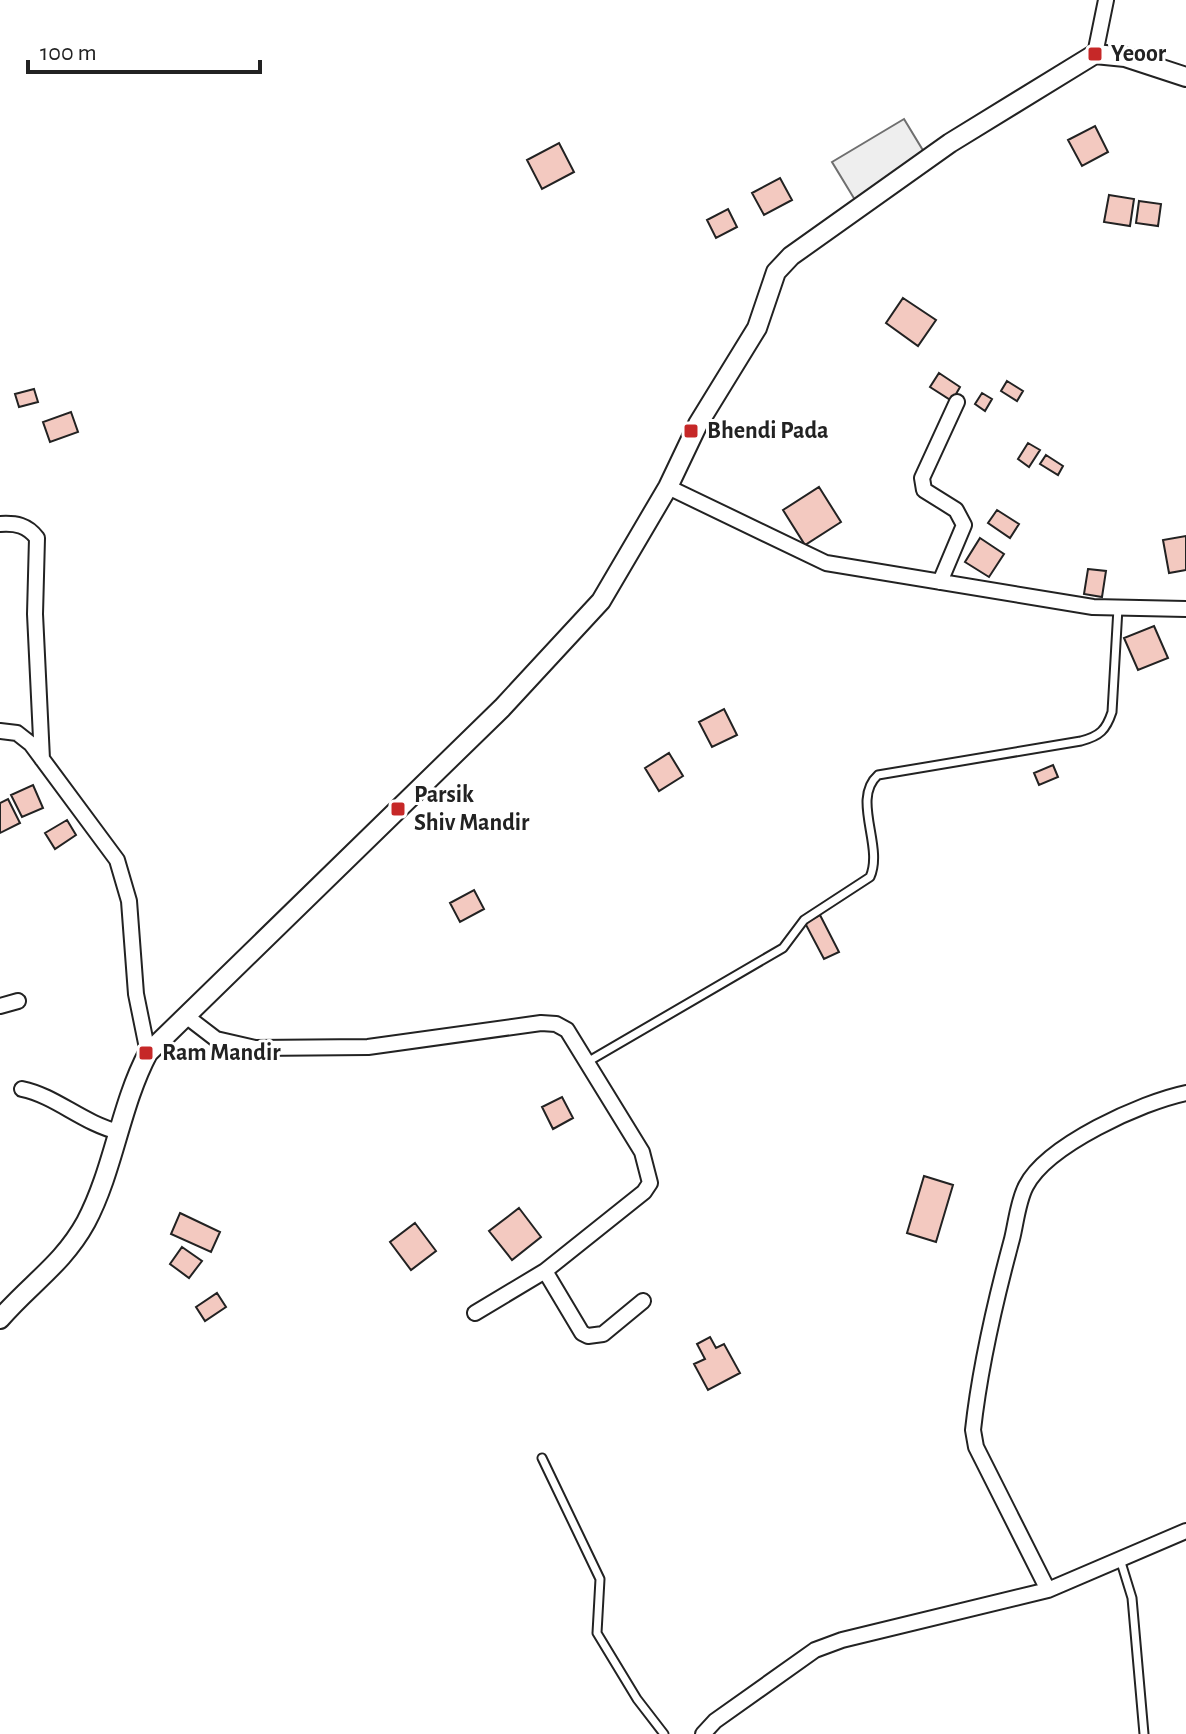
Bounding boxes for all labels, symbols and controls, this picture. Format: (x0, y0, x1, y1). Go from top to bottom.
scale bar (28, 24, 260, 74)
text: 100 m (40, 41, 97, 65)
place label: Yeoor (1111, 42, 1167, 66)
marker: Yeoor (1086, 45, 1104, 63)
place label: Bhendi Pada (707, 419, 829, 443)
marker: Bhendi Pada (682, 422, 700, 440)
place label: Parsik Shiv Mandir (414, 783, 530, 835)
marker: Parsik Shiv Mandir (389, 800, 407, 818)
place label: Ram Mandir (162, 1041, 281, 1065)
marker: Ram Mandir (137, 1044, 155, 1062)

